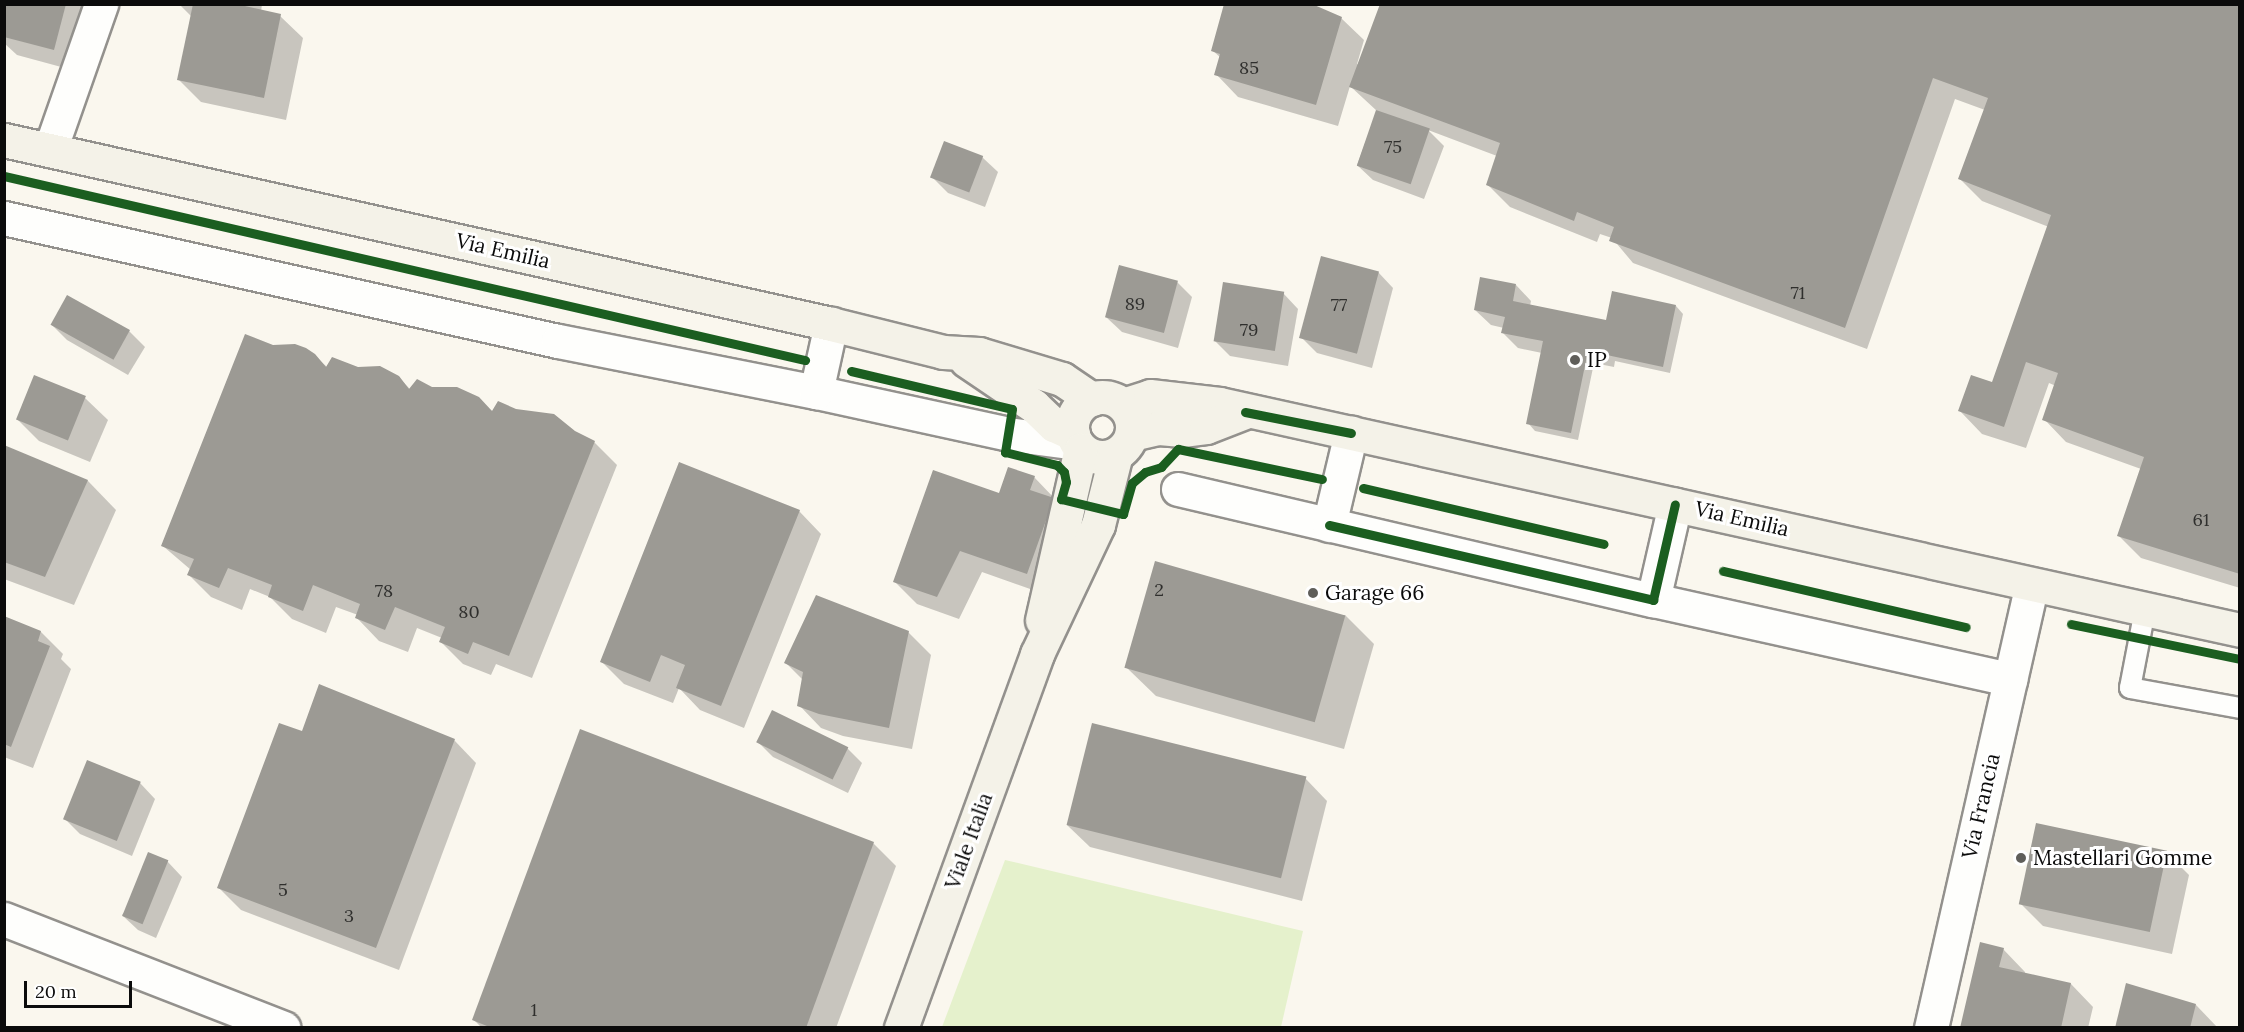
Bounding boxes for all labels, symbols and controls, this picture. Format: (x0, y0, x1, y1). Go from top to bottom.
house number: 85 (1239, 57, 1259, 79)
house number: 75 (1384, 136, 1402, 158)
street label: Via Emilia (453, 228, 553, 274)
house number: 71 (1791, 282, 1805, 304)
house number: 89 (1125, 293, 1145, 315)
house number: 77 (1331, 294, 1347, 316)
house number: 79 (1240, 319, 1258, 341)
place label: IP (1587, 347, 1607, 373)
marker: IP (1568, 353, 1582, 367)
street label: Via Emilia (1692, 496, 1792, 542)
house number: 61 (2193, 509, 2209, 531)
house number: 2 (1154, 579, 1164, 601)
house number: 78 (375, 580, 393, 602)
place label: Garage 66 (1325, 580, 1424, 606)
marker: Garage 66 (1306, 586, 1320, 600)
house number: 80 (458, 601, 480, 623)
street label: Via Francia (1957, 751, 2005, 861)
street label: Viale Italia (940, 789, 998, 893)
place label: Mastellari Gomme (2033, 845, 2212, 871)
marker: Mastellari Gomme (2014, 851, 2028, 865)
house number: 5 (278, 879, 288, 901)
house number: 3 (344, 905, 354, 927)
scale bar (27, 969, 135, 1007)
text: 20 m (35, 980, 77, 1003)
house number: 1 (531, 999, 537, 1021)

